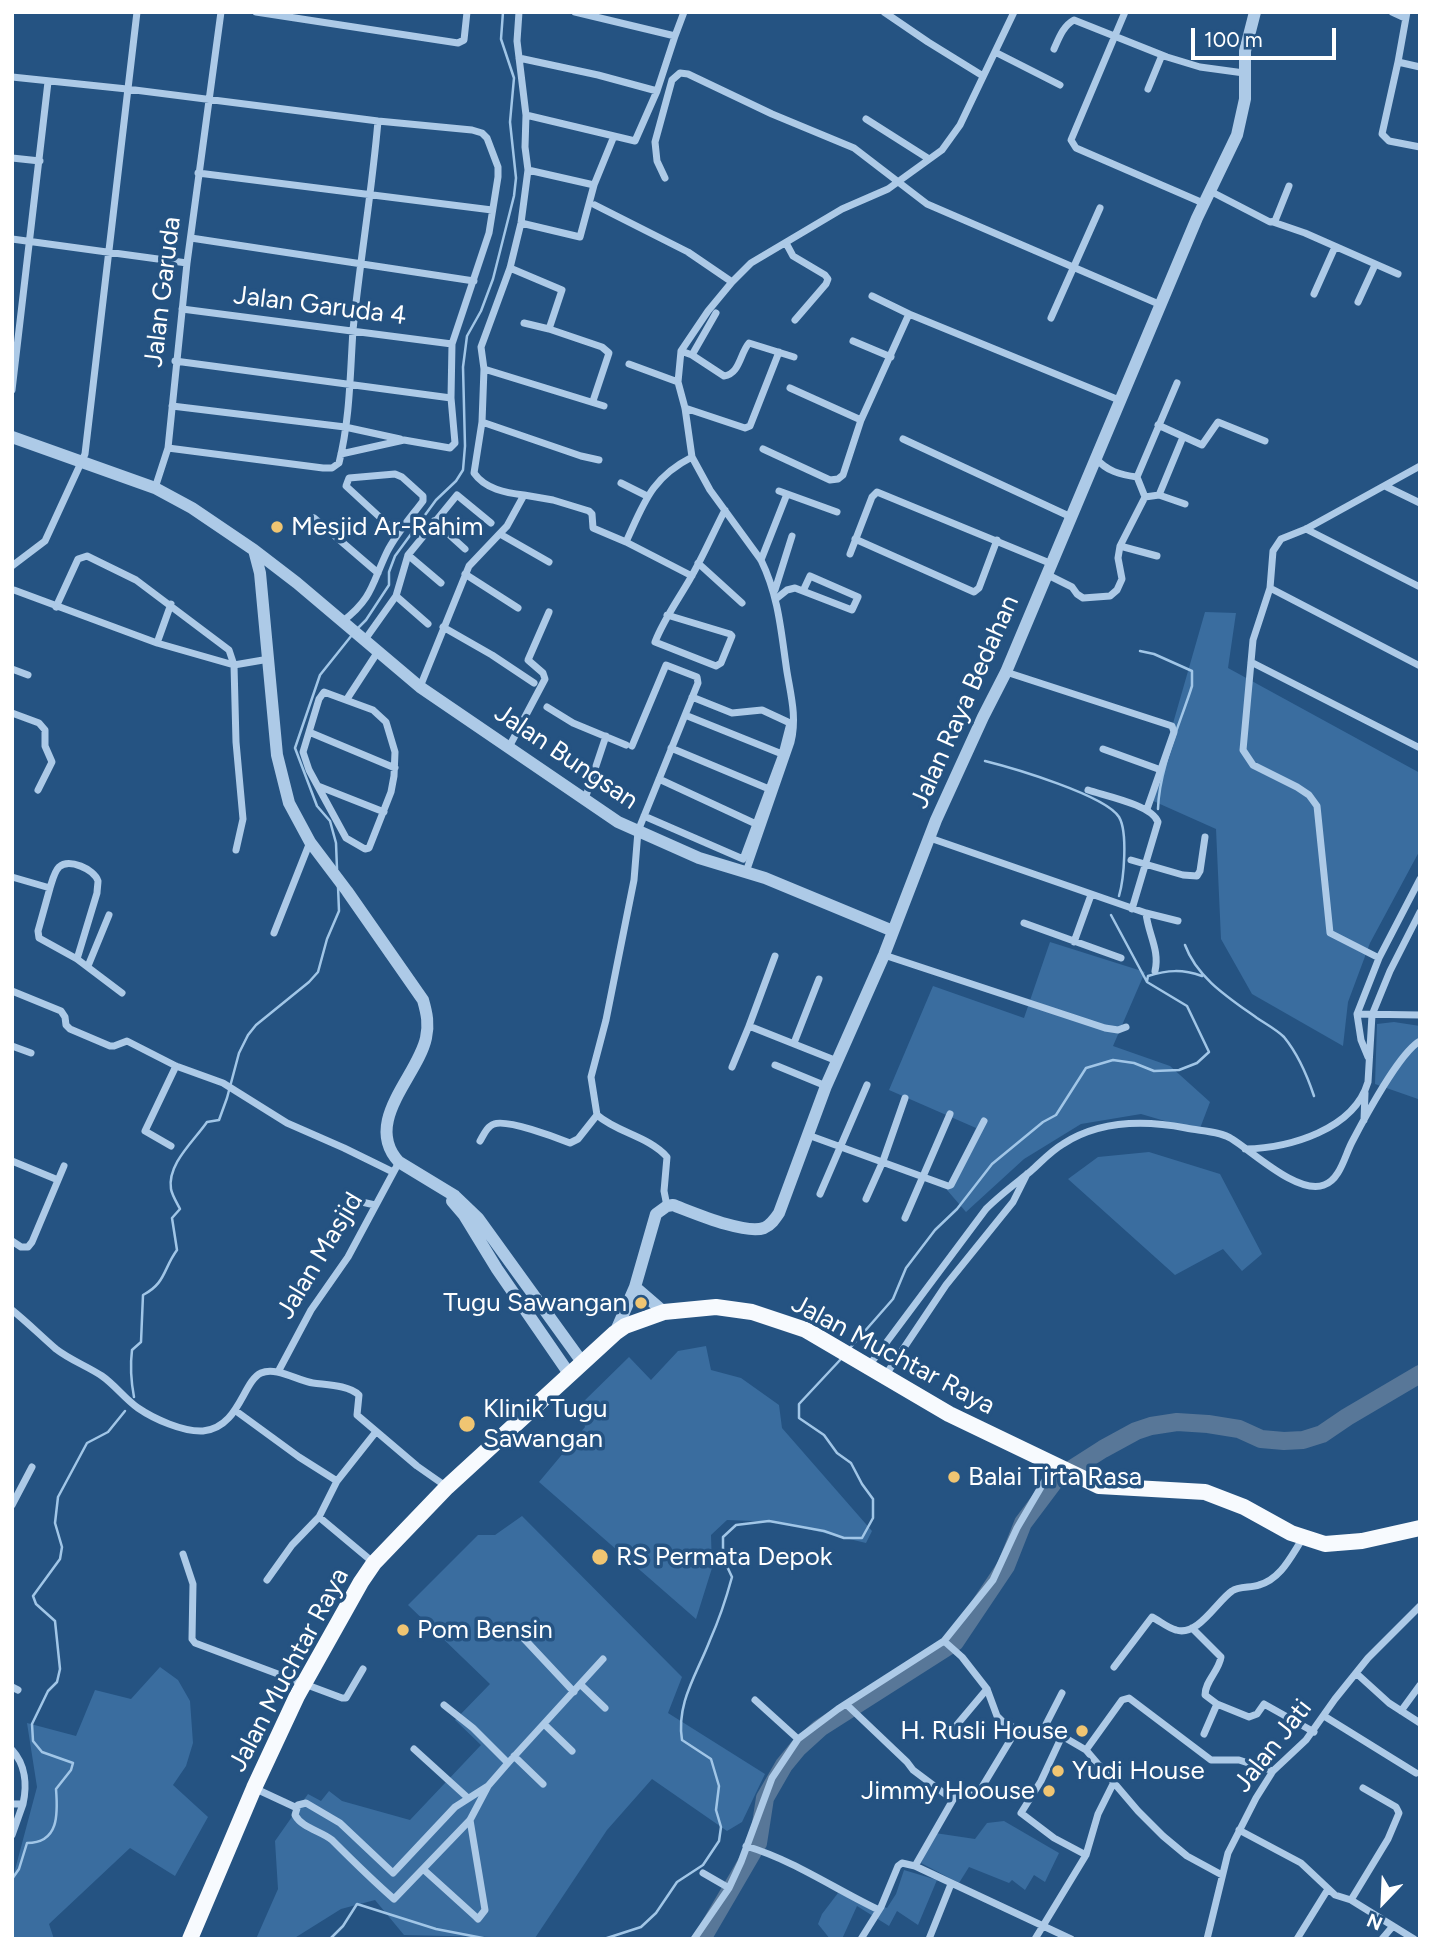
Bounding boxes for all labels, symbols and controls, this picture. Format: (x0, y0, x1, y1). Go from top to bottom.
scale bar (1194, 14, 1339, 58)
text: 100 m (1204, 27, 1263, 52)
street label: Jalan Garuda (138, 215, 188, 369)
street label: Jalan Garuda 4 (232, 280, 408, 332)
place label: Mesjid Ar-Rahim (291, 511, 483, 543)
marker: Mesjid Ar-Rahim (269, 519, 285, 535)
street label: Jalan Raya Bedahan (904, 591, 1026, 813)
street label: Jalan Bungsan (488, 697, 644, 817)
street label: Jalan Masjid (270, 1187, 370, 1325)
place label: Tugu Sawangan (443, 1287, 627, 1319)
street label: Jalan Muchtar Raya (786, 1288, 1000, 1422)
marker: Tugu Sawangan (633, 1295, 649, 1311)
place label: Klinik Tugu Sawangan (483, 1393, 608, 1454)
marker: Klinik Tugu Sawangan (457, 1414, 477, 1434)
place label: Balai Tirta Rasa (968, 1461, 1142, 1493)
marker: Balai Tirta Rasa (946, 1469, 962, 1485)
place label: RS Permata Depok (616, 1541, 832, 1573)
marker: RS Permata Depok (590, 1547, 610, 1567)
street label: Jalan Muchtar Raya (222, 1563, 356, 1777)
place label: Pom Bensin (417, 1614, 553, 1646)
marker: Pom Bensin (395, 1622, 411, 1638)
street label: Jalan Jati (1227, 1693, 1319, 1799)
place label: H. Rusli House (900, 1715, 1068, 1747)
marker: H. Rusli House (1074, 1723, 1090, 1739)
place label: Yudi House (1072, 1755, 1205, 1787)
marker: Yudi House (1050, 1763, 1066, 1779)
place label: Jimmy Hoouse (861, 1775, 1035, 1807)
marker: Jimmy Hoouse (1041, 1783, 1057, 1799)
north arrow (1348, 1867, 1418, 1937)
text: N (1363, 1908, 1386, 1935)

